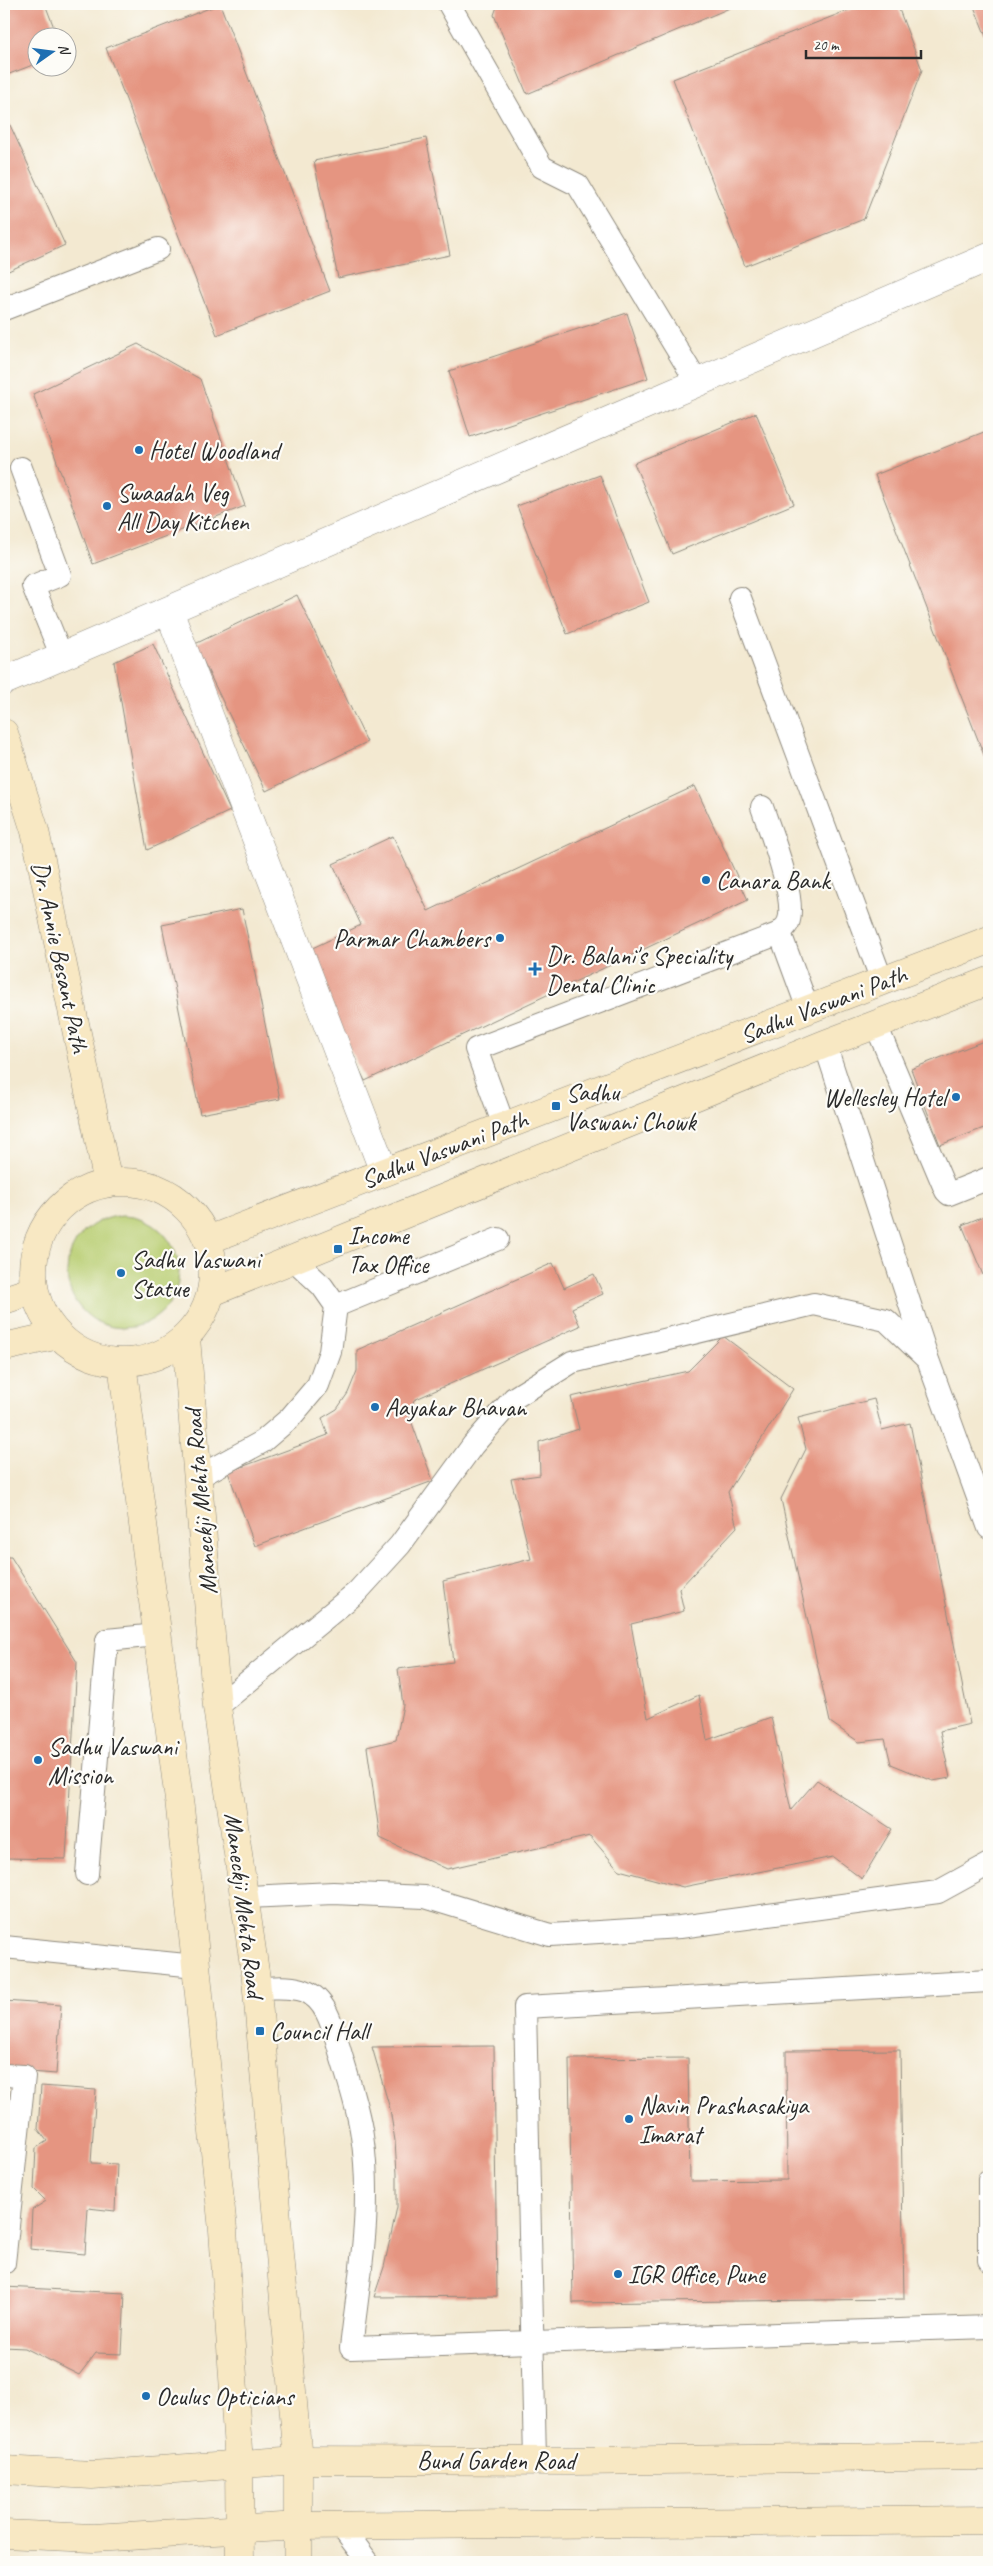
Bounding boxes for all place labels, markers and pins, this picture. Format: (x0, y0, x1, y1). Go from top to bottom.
place label: Hotel Woodland (149, 435, 283, 467)
marker: Hotel Woodland (133, 444, 145, 456)
place label: Swaadah Veg All Day Kitchen (117, 477, 250, 538)
marker: Swaadah Veg All Day Kitchen (101, 500, 113, 512)
place label: Canara Bank (716, 865, 831, 897)
marker: Canara Bank (700, 874, 712, 886)
place label: Parmar Chambers (334, 923, 492, 955)
marker: Parmar Chambers (494, 932, 506, 944)
place label: Dr. Balani's Speciality Dental Clinic (546, 940, 734, 1001)
marker: Dr. Balani's Speciality Dental Clinic (528, 962, 542, 976)
place label: Sadhu Vaswani Chowk (566, 1077, 698, 1138)
place label: Wellesley Hotel (824, 1082, 951, 1114)
marker: Wellesley Hotel (950, 1091, 962, 1103)
marker: Sadhu Vaswani Chowk (550, 1100, 562, 1112)
place label: Income Tax Office (348, 1220, 430, 1281)
marker: Income Tax Office (332, 1243, 344, 1255)
place label: Sadhu Vaswani Statue (131, 1244, 263, 1305)
marker: Sadhu Vaswani Statue (115, 1267, 127, 1279)
place label: Aayakar Bhavan (385, 1392, 528, 1424)
marker: Aayakar Bhavan (369, 1401, 381, 1413)
place label: Sadhu Vaswani Mission (48, 1731, 180, 1792)
marker: Sadhu Vaswani Mission (32, 1754, 44, 1766)
place label: Council Hall (270, 2016, 373, 2048)
marker: Council Hall (254, 2025, 266, 2037)
place label: Navin Prashasakiya Imarat (639, 2090, 810, 2151)
marker: Navin Prashasakiya Imarat (623, 2113, 635, 2125)
place label: IGR Office, Pune (628, 2259, 767, 2291)
marker: IGR Office, Pune (612, 2268, 624, 2280)
place label: Oculus Opticians (156, 2381, 296, 2413)
marker: Oculus Opticians (140, 2390, 152, 2402)

